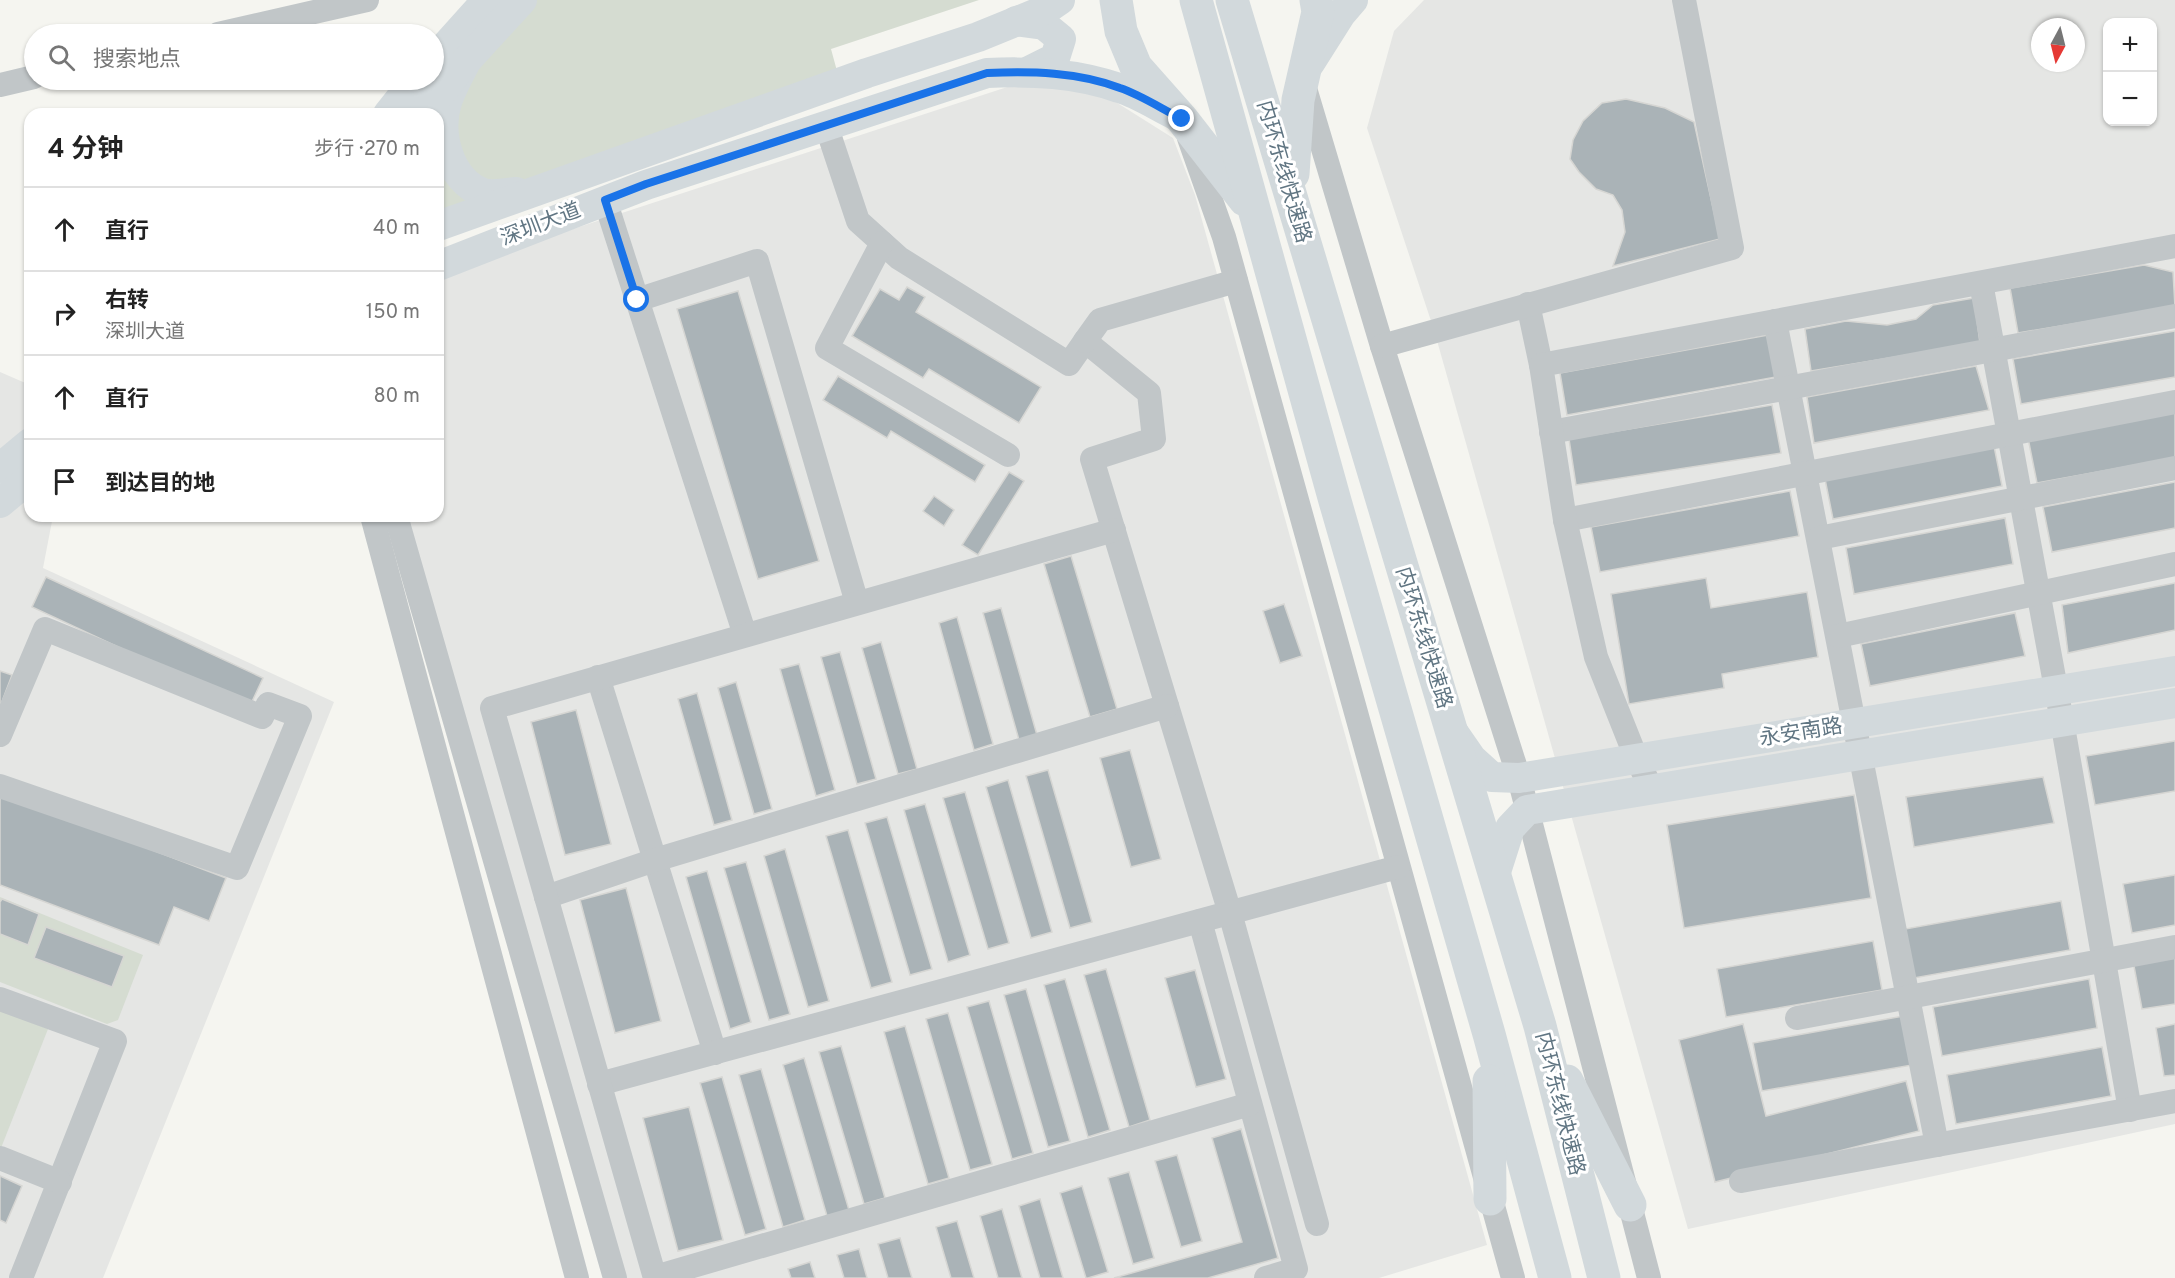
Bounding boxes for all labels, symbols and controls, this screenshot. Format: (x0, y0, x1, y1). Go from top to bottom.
north arrow (2031, 18, 2085, 72)
map controls (2103, 18, 2157, 126)
button: + (2103, 18, 2157, 72)
search box (24, 24, 444, 90)
icon: search (45, 41, 78, 74)
text: 搜索地点 (93, 47, 181, 74)
button: − (2103, 72, 2157, 126)
street label: 内环东线快速路 (1250, 98, 1316, 246)
route end (1168, 105, 1194, 131)
text: 4 分钟 (48, 134, 123, 167)
text: 步行 · 270 m (314, 137, 420, 163)
street label: 深圳大道 (497, 197, 585, 253)
icon: ahead (48, 213, 81, 246)
text: 40 m (373, 216, 420, 242)
text: 直行 (105, 219, 149, 246)
route start (623, 286, 649, 312)
text: 右转 (105, 288, 149, 315)
icon: right (48, 297, 81, 330)
text: 150 m (366, 300, 420, 326)
text: 深圳大道 (105, 320, 185, 346)
icon: ahead (48, 381, 81, 414)
text: 80 m (374, 384, 420, 410)
text: 直行 (105, 387, 149, 414)
icon: arrive (48, 465, 81, 498)
text: 到达目的地 (105, 471, 215, 498)
street label: 内环东线快速路 (1389, 564, 1457, 712)
street label: 永安南路 (1757, 713, 1845, 753)
street label: 内环东线快速路 (1528, 1029, 1590, 1179)

